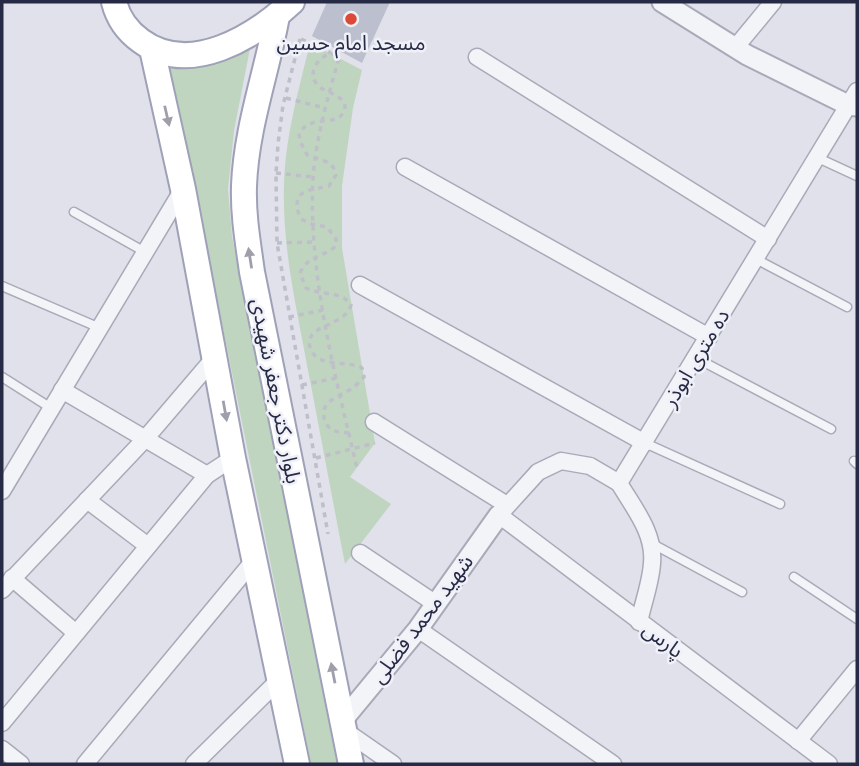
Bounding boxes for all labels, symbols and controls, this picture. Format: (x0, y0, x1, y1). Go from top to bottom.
marker: مسجد امام حسین (343, 11, 359, 27)
place label: مسجد امام حسین (277, 30, 425, 59)
one-way arrow (161, 105, 172, 127)
one-way arrow (244, 247, 255, 269)
street label: بلوار دکتر جعفر شهیدی (245, 296, 307, 486)
street label: ده متری ابوذر (656, 304, 735, 413)
one-way arrow (220, 400, 231, 422)
street label: شهید محمد فضلی (365, 549, 479, 689)
street label: پارس (637, 616, 689, 664)
one-way arrow (327, 662, 338, 684)

